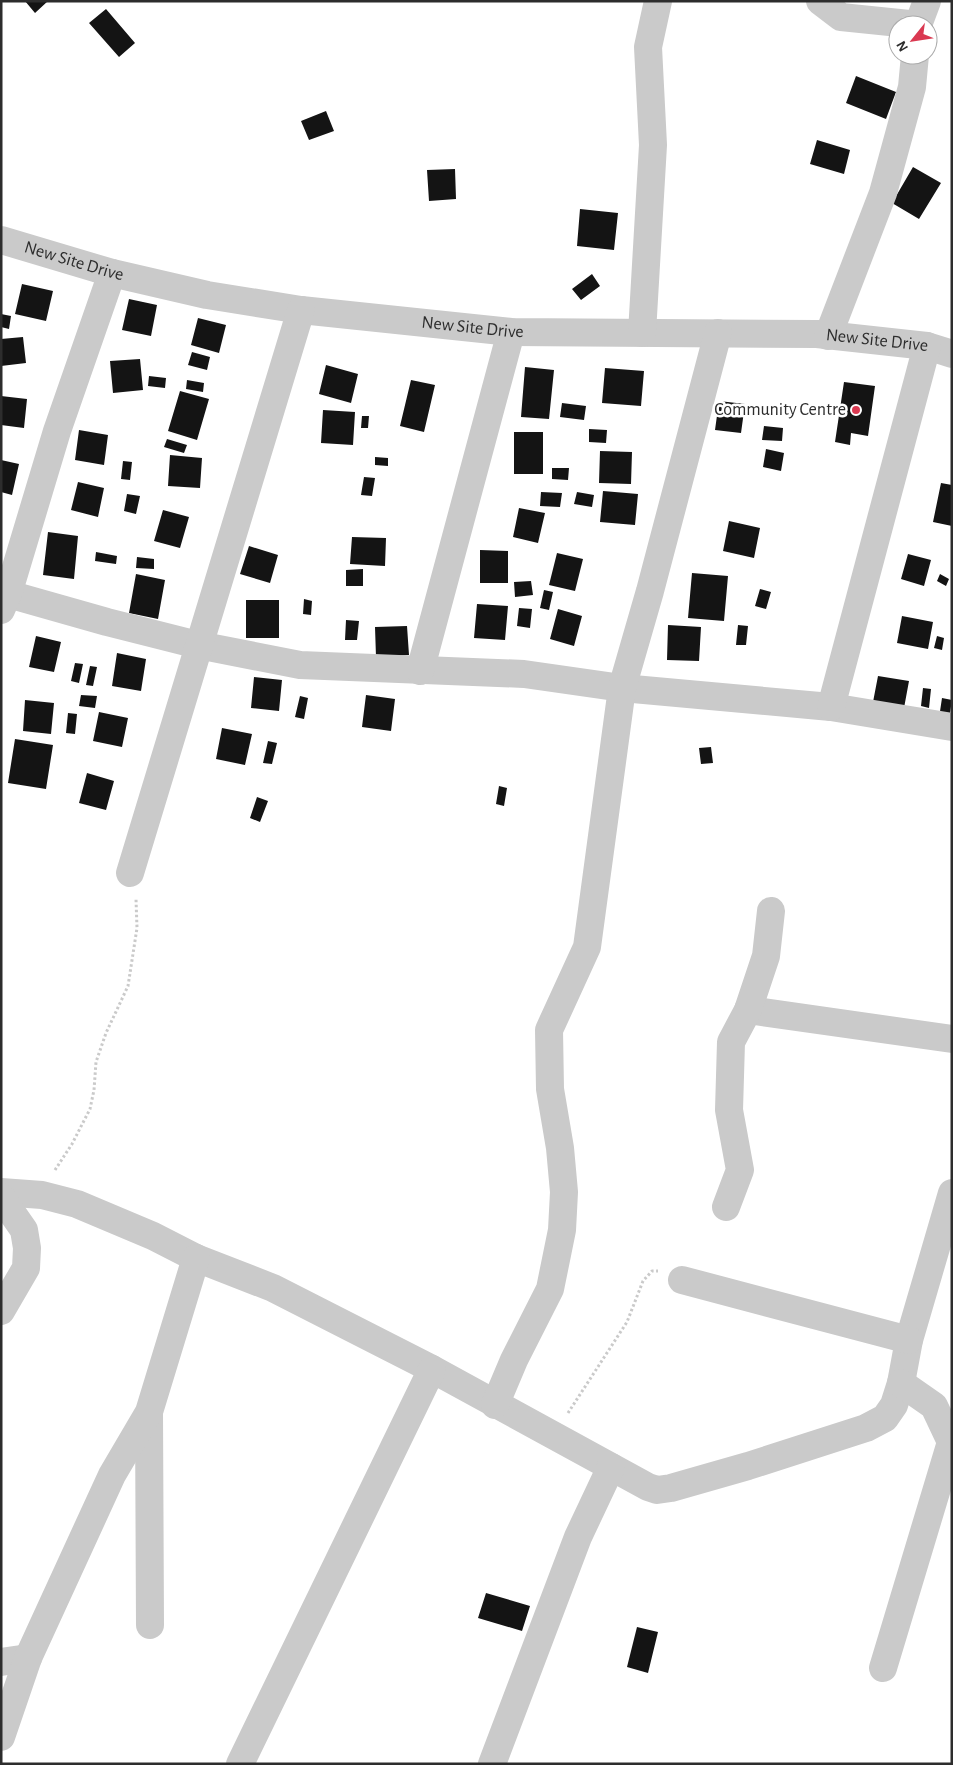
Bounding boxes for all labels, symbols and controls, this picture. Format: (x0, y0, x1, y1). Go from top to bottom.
north arrow (888, 15, 938, 65)
text: N (894, 38, 911, 54)
street label: New Site Drive (22, 238, 125, 284)
street label: New Site Drive (421, 314, 524, 341)
street label: New Site Drive (825, 326, 929, 355)
place label: Community Centre (714, 401, 846, 419)
marker: Community Centre (850, 404, 862, 416)

